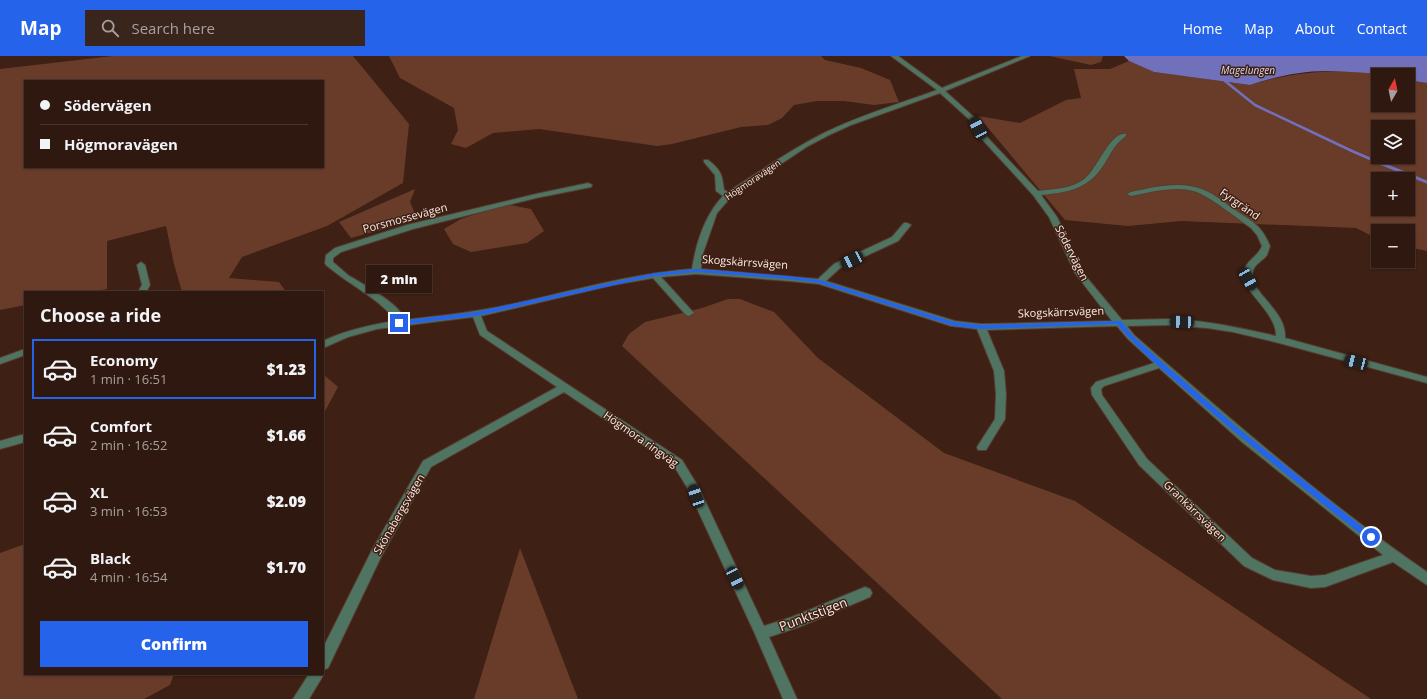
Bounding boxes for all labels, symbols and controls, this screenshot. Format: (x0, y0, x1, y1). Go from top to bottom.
search box (85, 10, 365, 46)
text: Map (20, 15, 61, 41)
icon: search (99, 17, 121, 39)
text: Search here (131, 18, 215, 38)
text: Home (1183, 19, 1222, 38)
text: Map (1244, 19, 1273, 38)
text: About (1295, 19, 1335, 38)
text: Contact (1357, 19, 1407, 38)
water label: Magelungen (1221, 63, 1275, 77)
north arrow (1371, 68, 1415, 112)
map controls (1371, 68, 1415, 268)
text: Södervägen (64, 95, 152, 115)
car (967, 115, 989, 141)
button: layers (1371, 120, 1415, 164)
text: Högmoravägen (64, 134, 178, 154)
street label: Högmoravägen (722, 156, 783, 203)
button: + (1371, 172, 1415, 216)
street label: Fyrgränd (1217, 184, 1263, 223)
street label: Porsmossevägen (361, 199, 449, 236)
street label: Södervägen (1052, 222, 1093, 283)
button: − (1371, 224, 1415, 268)
car (839, 249, 865, 271)
street label: Skogskärrsvägen (701, 251, 789, 272)
callout: 2 min (366, 265, 432, 293)
car (1237, 266, 1259, 292)
text: 2 min (381, 270, 417, 288)
street label: Skogskärrsvägen (1018, 302, 1104, 321)
text: Choose a ride (40, 303, 161, 327)
route end (390, 314, 408, 332)
car (1170, 316, 1194, 328)
text: Economy (90, 350, 158, 370)
icon: car (42, 351, 78, 387)
car (1343, 353, 1369, 371)
text: $1.23 (267, 359, 306, 379)
text: 1 min · 16:51 (90, 370, 167, 388)
street label: Högmora ringväg (601, 407, 682, 470)
text: Comfort (90, 416, 152, 436)
icon: car (42, 417, 78, 453)
text: $1.66 (267, 425, 306, 445)
text: 2 min · 16:52 (90, 436, 167, 454)
street label: Skönabergsvägen (369, 471, 428, 557)
street label: Grankärrsvägen (1161, 477, 1230, 545)
text: XL (90, 482, 108, 502)
icon: car (42, 483, 78, 519)
car (686, 483, 706, 509)
text: $2.09 (267, 491, 306, 511)
text: 3 min · 16:53 (90, 502, 167, 520)
route start (1362, 528, 1380, 546)
text: Black (90, 548, 131, 568)
icon: car (42, 549, 78, 585)
text: $1.70 (267, 557, 306, 577)
car (724, 565, 746, 591)
text: 4 min · 16:54 (90, 568, 167, 586)
street label: Punktstigen (776, 593, 850, 635)
button: Confirm (40, 621, 308, 667)

